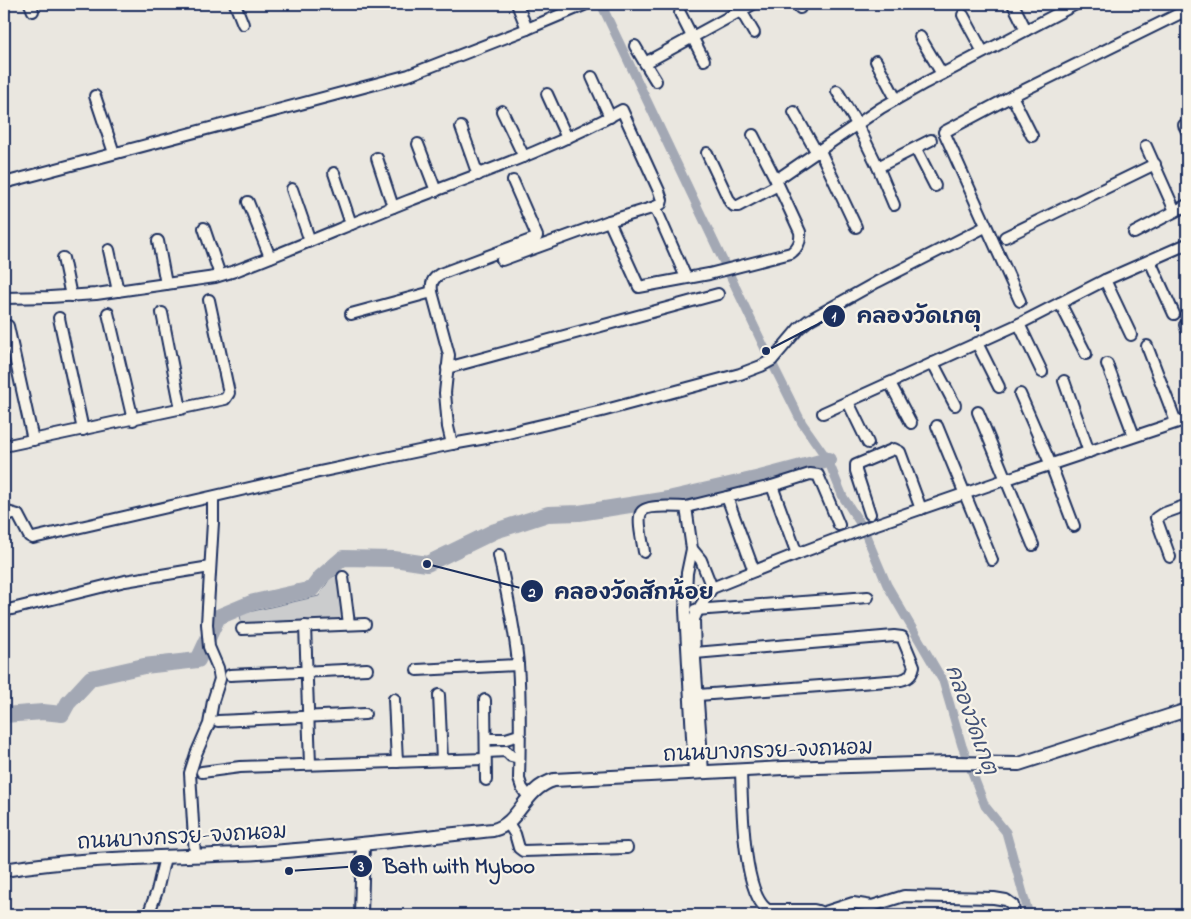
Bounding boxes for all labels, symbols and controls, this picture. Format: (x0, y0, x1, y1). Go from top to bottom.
callout: คลองวัดเกตุ (822, 297, 991, 334)
text: คลองวัดเกตุ (857, 302, 981, 334)
text: 1 (832, 306, 837, 328)
callout: คลองวัดสักน้อย (520, 573, 724, 610)
text: คลองวัดสักน้อย (554, 578, 714, 610)
text: 2 (527, 582, 536, 604)
water label: คลองวัดเกตุ (936, 661, 1005, 781)
street label: ถนนบางกรวย-จงถนอม (663, 733, 874, 771)
street label: ถนนบางกรวย-จงถนอม (76, 818, 288, 858)
callout: Bath with Myboo (348, 847, 545, 884)
text: Bath with Myboo (382, 852, 535, 885)
text: 3 (357, 856, 364, 878)

